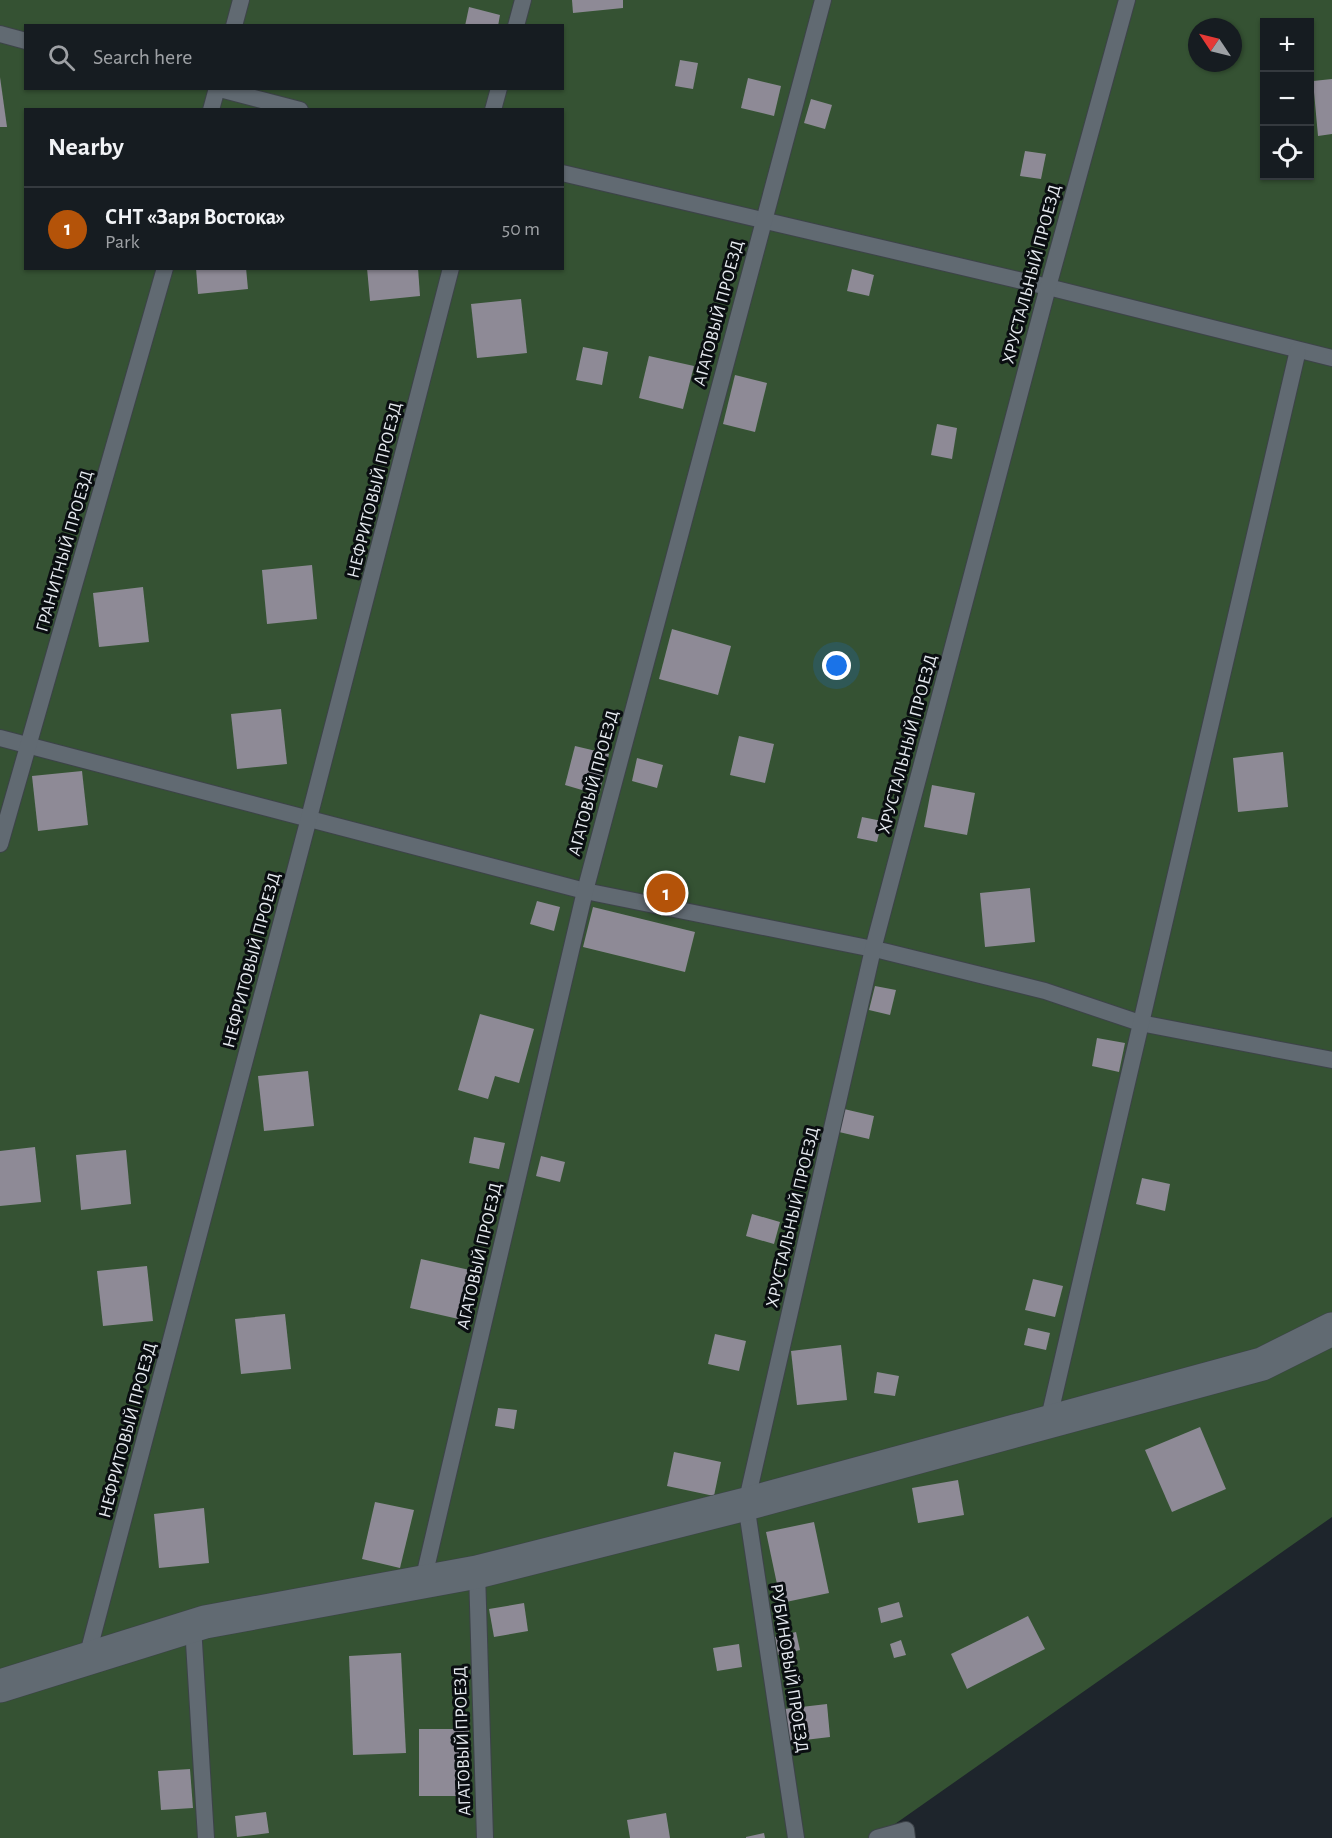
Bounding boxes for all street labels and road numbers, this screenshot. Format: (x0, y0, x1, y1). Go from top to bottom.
street label: ХРУСТАЛЬНЫЙ ПРОЕЗД (997, 182, 1065, 366)
street label: АГАТОВЫЙ ПРОЕЗД (689, 238, 747, 388)
street label: НЕФРИТОВЫЙ ПРОЕЗД (342, 400, 406, 580)
street label: ГРАНИТНЫЙ ПРОЕЗД (31, 468, 97, 634)
street label: ХРУСТАЛЬНЫЙ ПРОЕЗД (873, 652, 941, 836)
street label: АГАТОВЫЙ ПРОЕЗД (564, 708, 622, 858)
street label: НЕФРИТОВЫЙ ПРОЕЗД (218, 870, 284, 1050)
street label: ХРУСТАЛЬНЫЙ ПРОЕЗД (761, 1125, 823, 1309)
street label: АГАТОВЫЙ ПРОЕЗД (452, 1181, 506, 1331)
street label: НЕФРИТОВЫЙ ПРОЕЗД (94, 1340, 160, 1520)
street label: РУБИНОВЫЙ ПРОЕЗД (767, 1582, 813, 1754)
street label: АГАТОВЫЙ ПРОЕЗД (449, 1666, 475, 1816)

